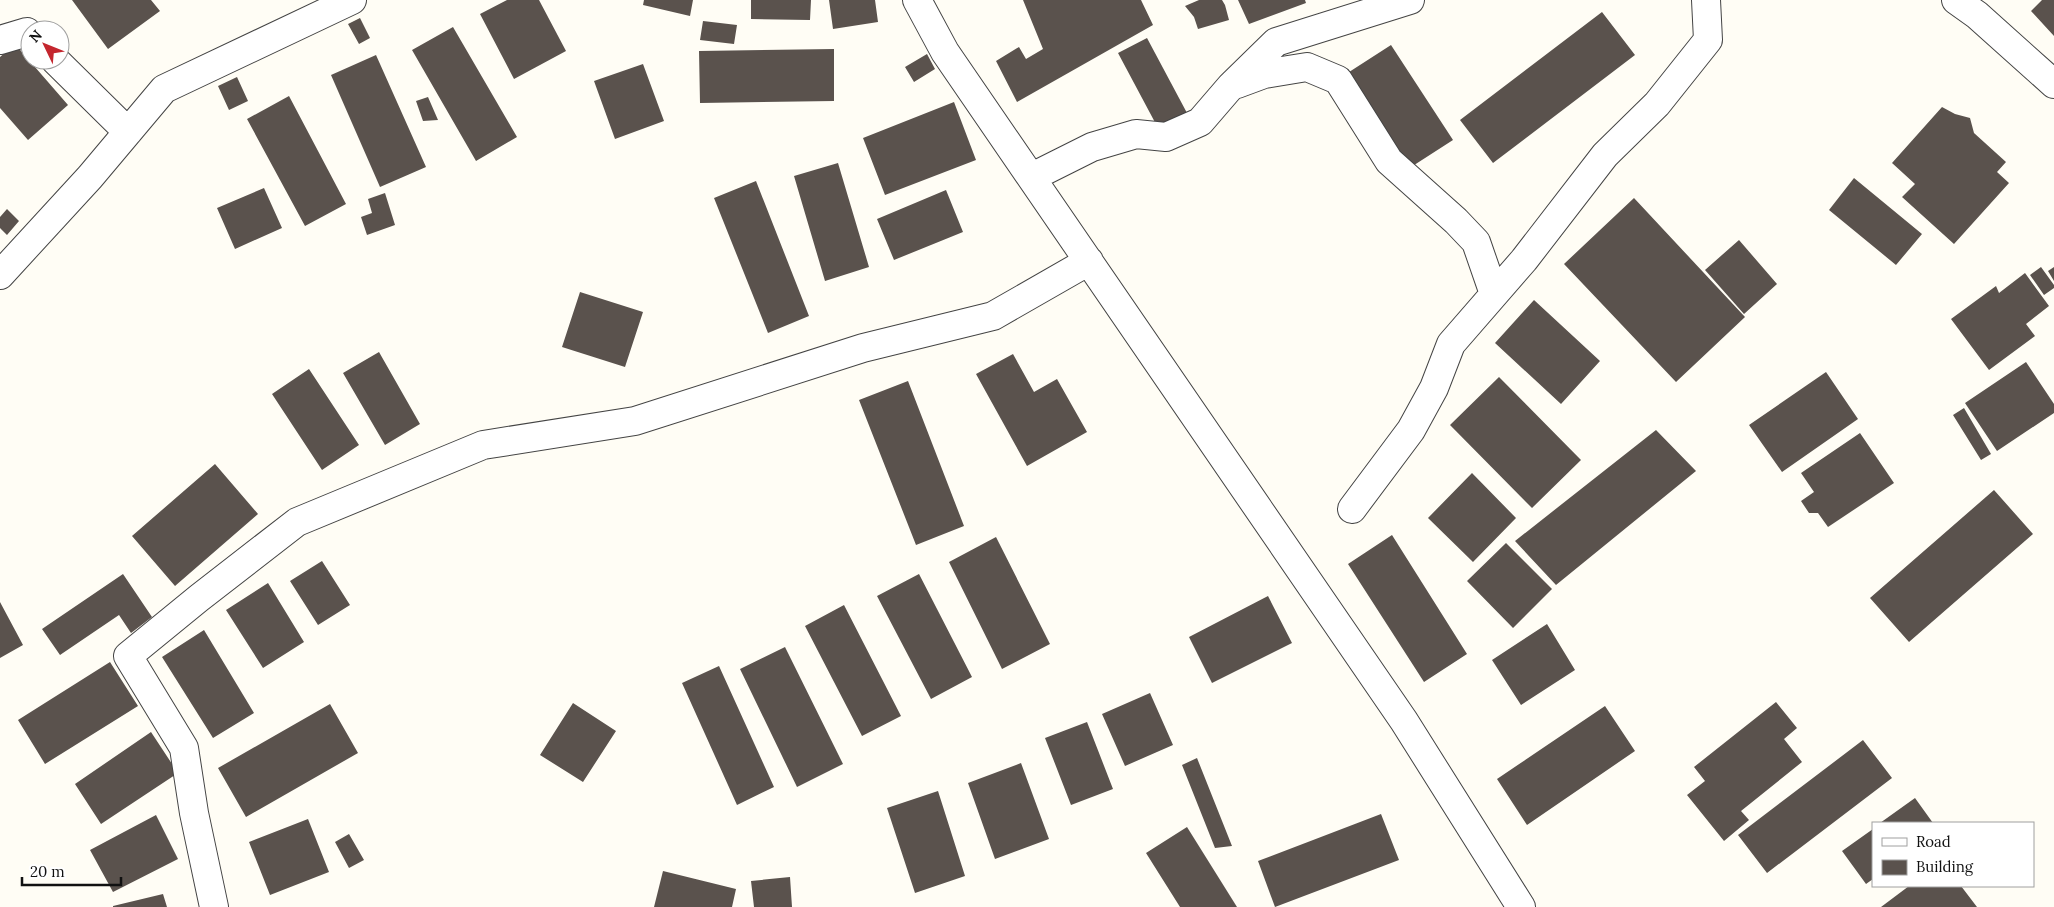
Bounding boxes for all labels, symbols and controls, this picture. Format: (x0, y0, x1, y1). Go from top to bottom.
north arrow (20, 20, 70, 70)
text: N (25, 26, 46, 46)
legend (1872, 822, 2034, 887)
text: Road (1916, 832, 1951, 851)
scale bar (22, 854, 121, 886)
text: Building (1916, 857, 1974, 876)
text: 20 m (30, 862, 65, 881)

